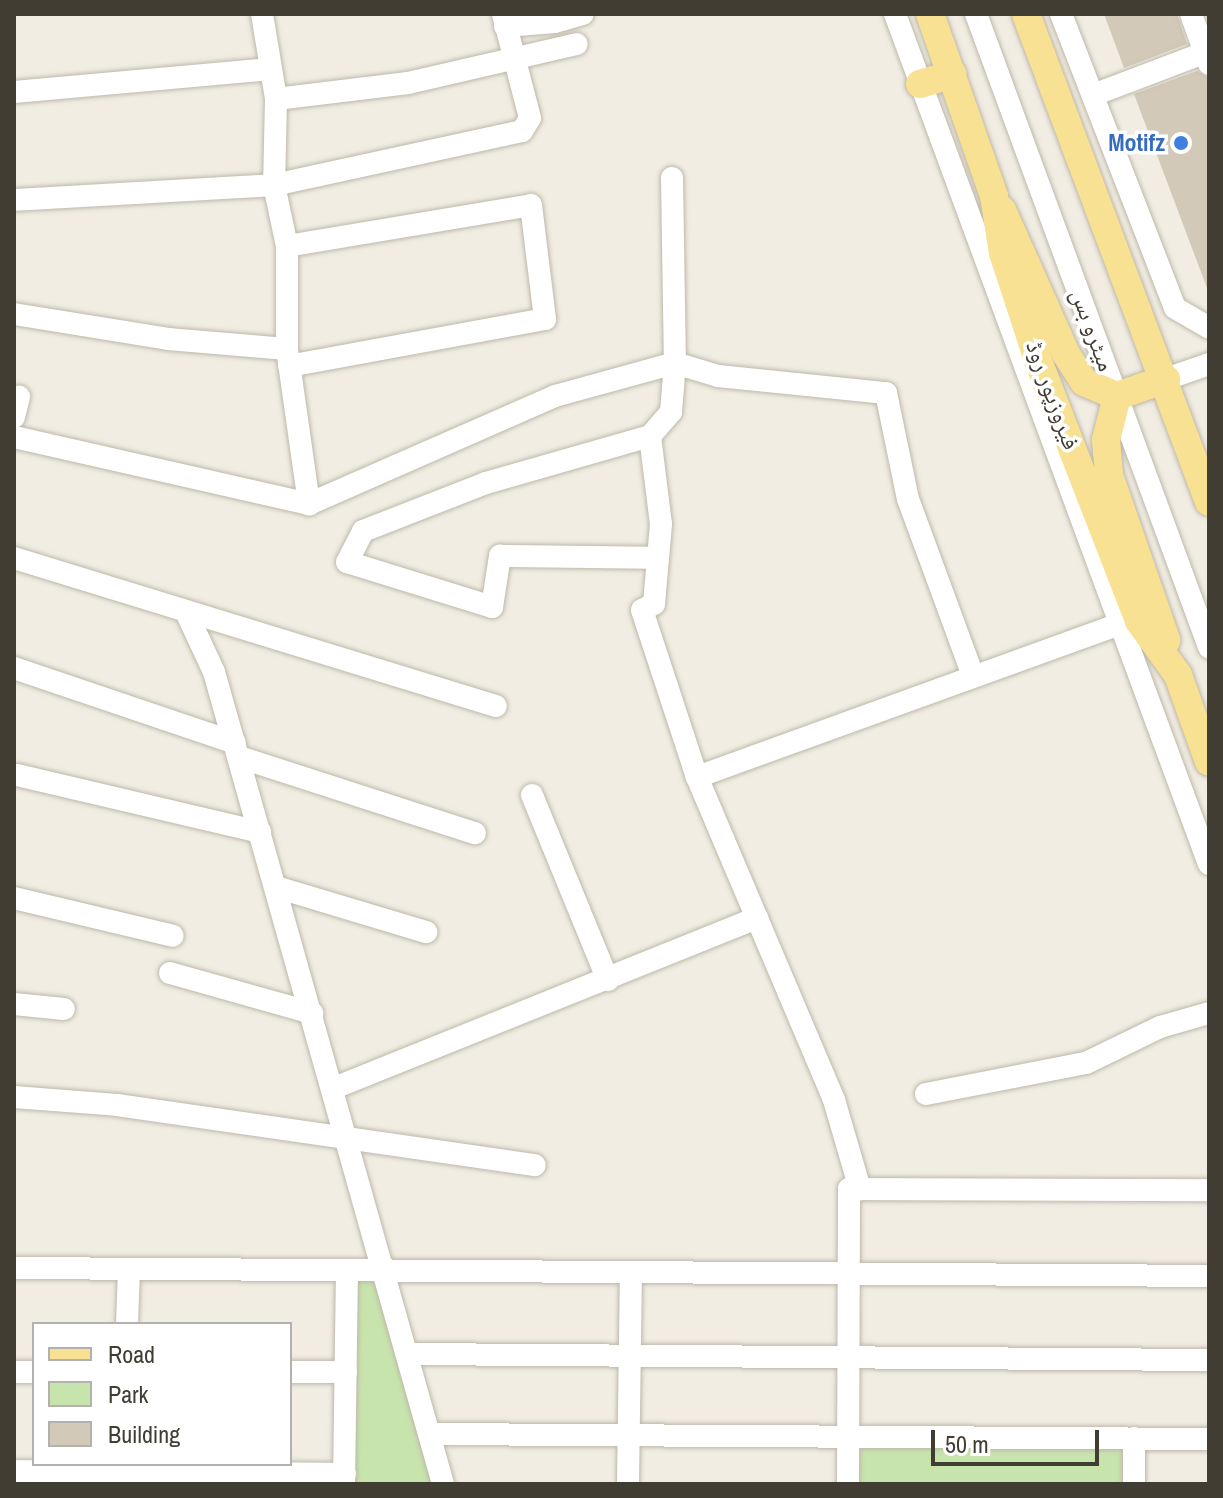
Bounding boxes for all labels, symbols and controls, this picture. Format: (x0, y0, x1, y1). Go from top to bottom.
place label: Motifz (1108, 129, 1165, 157)
marker: Motifz (1172, 134, 1190, 152)
street label: میٹرو بس (1065, 285, 1121, 375)
street label: فیروزپور روڈ (1020, 337, 1086, 453)
legend (32, 1322, 292, 1466)
text: Road (108, 1338, 155, 1370)
text: Park (108, 1378, 148, 1410)
scale bar (935, 1414, 1103, 1464)
text: Building (108, 1418, 180, 1450)
text: 50 m (945, 1428, 989, 1460)

